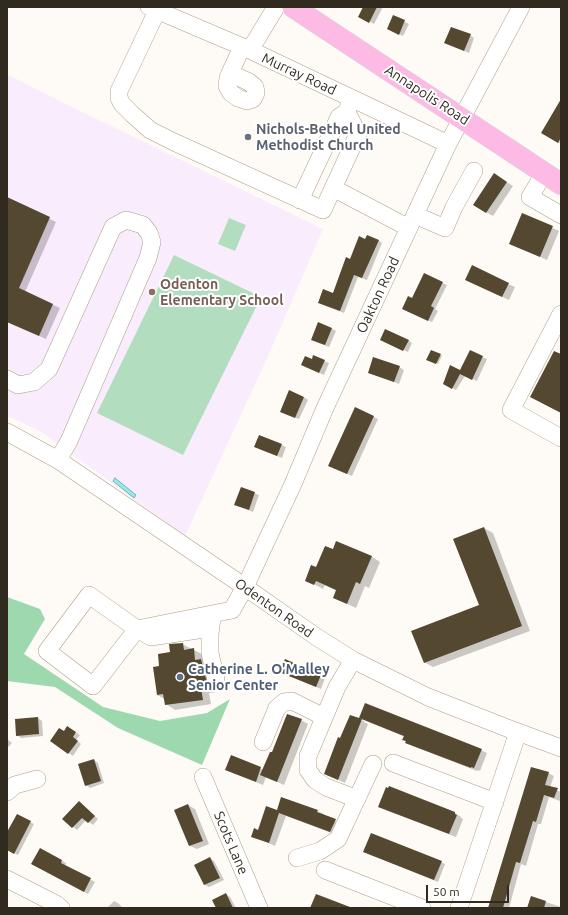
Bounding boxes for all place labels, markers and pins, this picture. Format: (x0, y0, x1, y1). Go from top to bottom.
place label: Nichols-Bethel United Methodist Church (256, 121, 401, 154)
marker: Nichols-Bethel United Methodist Church (243, 132, 253, 142)
place label: Odenton Elementary School (160, 276, 283, 308)
marker: Odenton Elementary School (147, 287, 157, 297)
place label: Catherine L. O'Malley Senior Center (188, 661, 330, 694)
marker: Catherine L. O'Malley Senior Center (175, 672, 185, 682)

